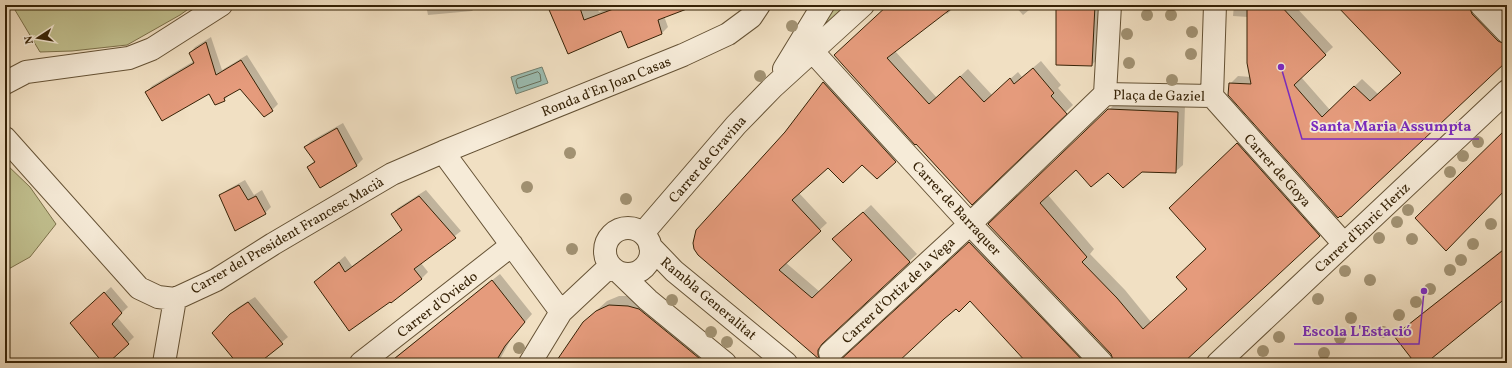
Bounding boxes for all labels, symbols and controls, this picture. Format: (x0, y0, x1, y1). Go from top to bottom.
north arrow (18, 18, 58, 58)
text: N (22, 34, 38, 45)
street label: Ronda d'En Joan Casas (539, 53, 674, 122)
street label: Plaça de Gaziel (1113, 86, 1205, 107)
street label: Carrer de Gravina (665, 112, 751, 208)
callout: Santa Maria Assumpta (1302, 112, 1479, 139)
text: Santa Maria Assumpta (1311, 117, 1471, 138)
street label: Carrer de Goya (1239, 130, 1315, 212)
street label: Carrer de Barraquer (907, 158, 1005, 261)
street label: Carrer del President Francesc Macià (188, 173, 388, 300)
street label: Carrer d'Enric Heriz (1311, 179, 1415, 277)
street label: Carrer d'Ortiz de la Vega (838, 233, 960, 349)
street label: Rambla Generalitat (656, 253, 760, 345)
street label: Carrer d'Oviedo (394, 268, 482, 343)
callout: Escola L'Estació (1294, 317, 1419, 344)
text: Escola L'Estació (1302, 322, 1412, 343)

